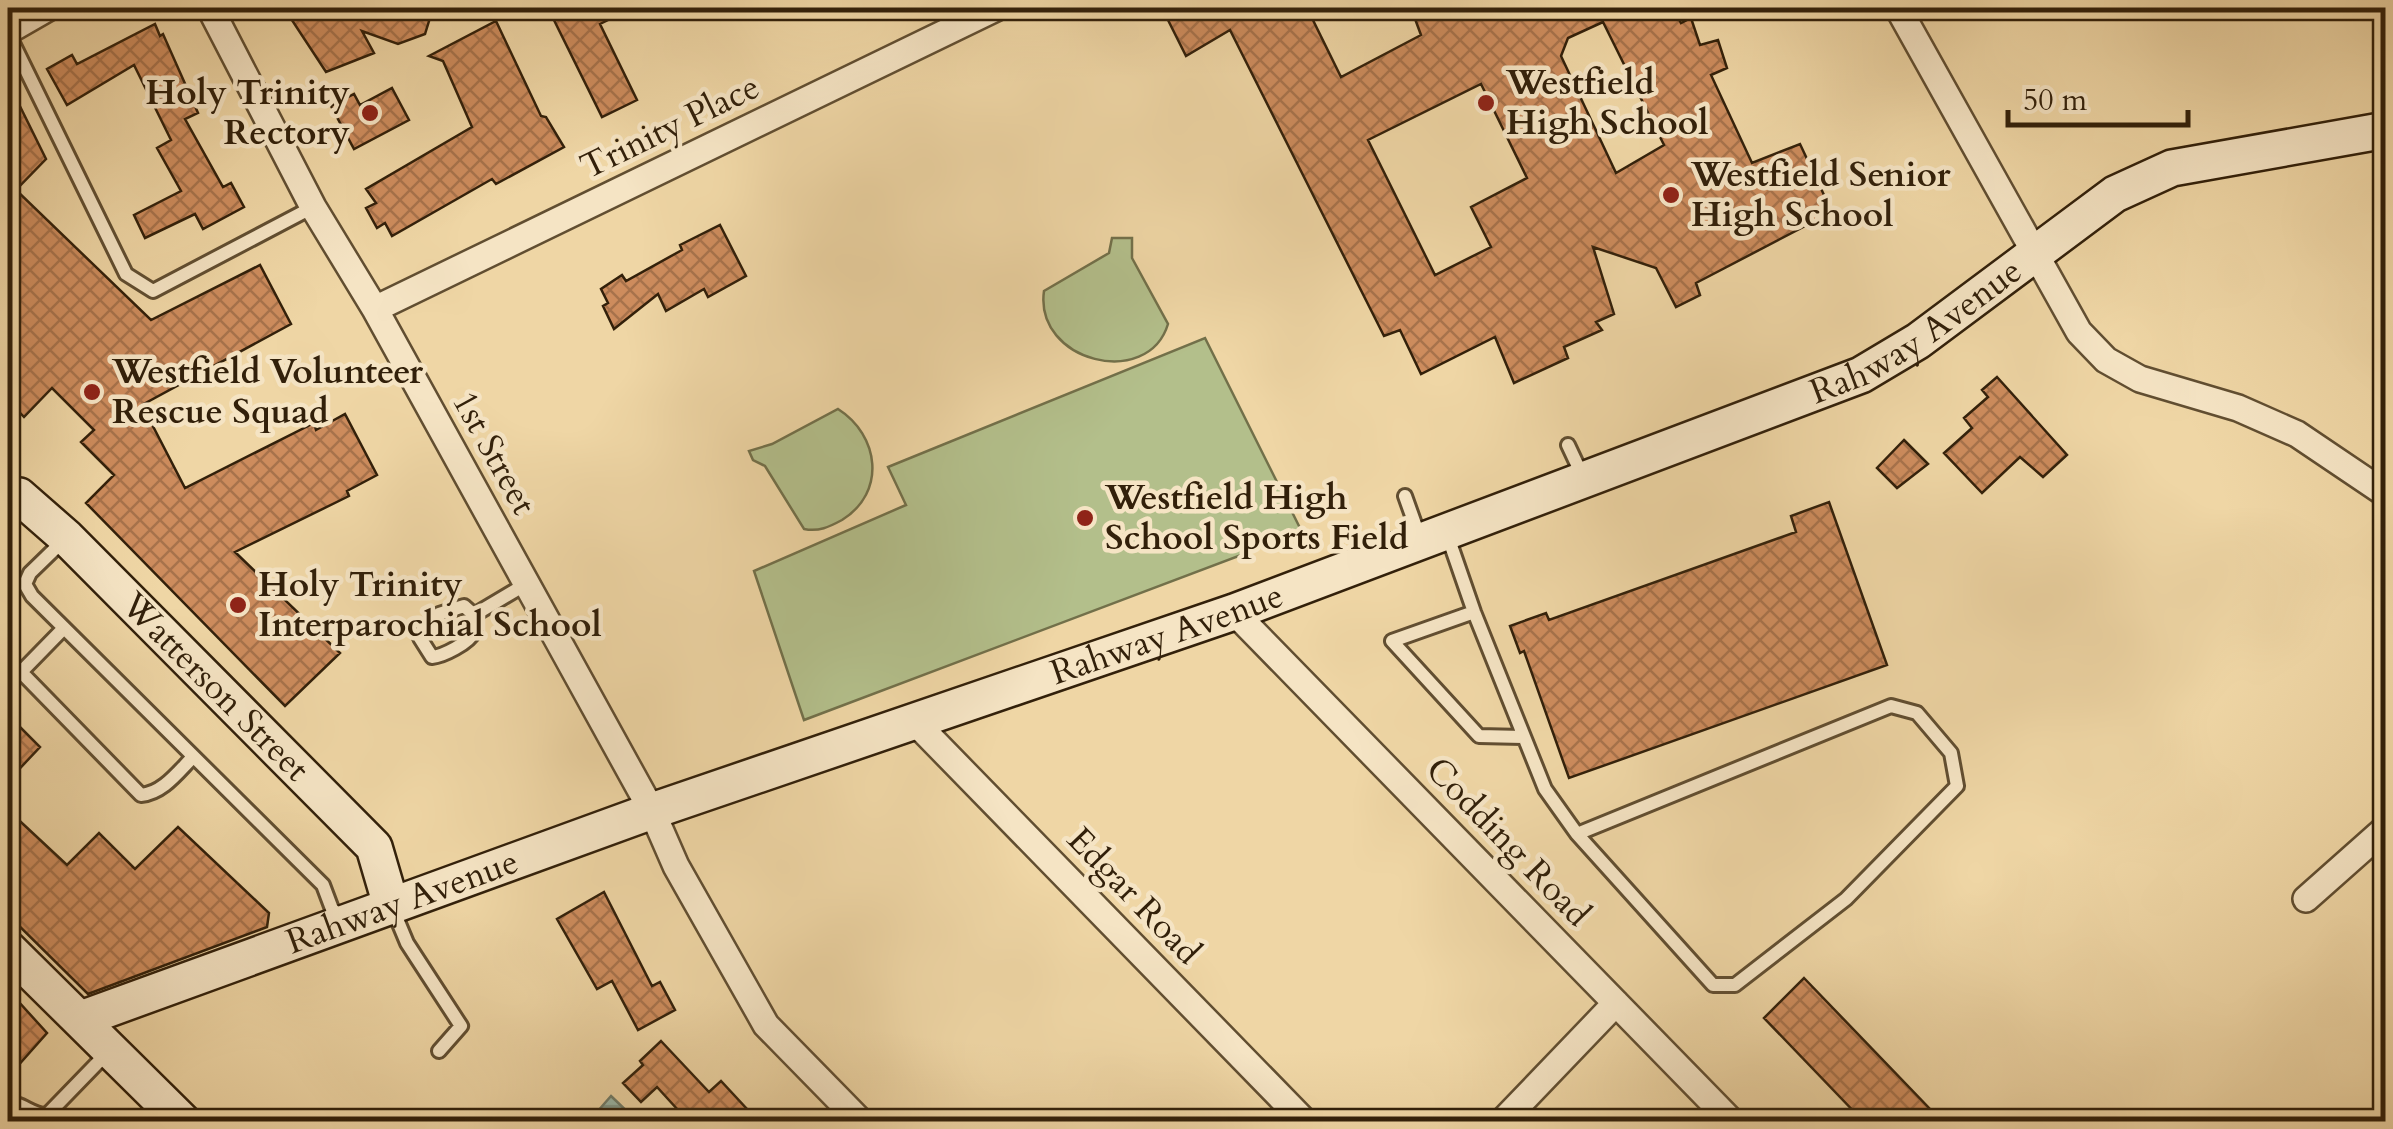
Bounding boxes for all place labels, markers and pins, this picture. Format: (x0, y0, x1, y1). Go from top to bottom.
place label: Westfield High School (1505, 59, 1708, 147)
place label: Holy Trinity Rectory (145, 69, 350, 157)
marker: Westfield High School (1475, 92, 1497, 114)
marker: Holy Trinity Rectory (359, 102, 381, 124)
place label: Westfield Senior High School (1690, 151, 1952, 239)
marker: Westfield Senior High School (1660, 184, 1682, 206)
place label: Westfield Volunteer Rescue Squad (111, 348, 424, 436)
marker: Westfield Volunteer Rescue Squad (81, 381, 103, 403)
place label: Westfield High School Sports Field (1104, 474, 1409, 562)
marker: Westfield High School Sports Field (1074, 507, 1096, 529)
place label: Holy Trinity Interparochial School (258, 561, 602, 649)
marker: Holy Trinity Interparochial School (227, 594, 249, 616)

